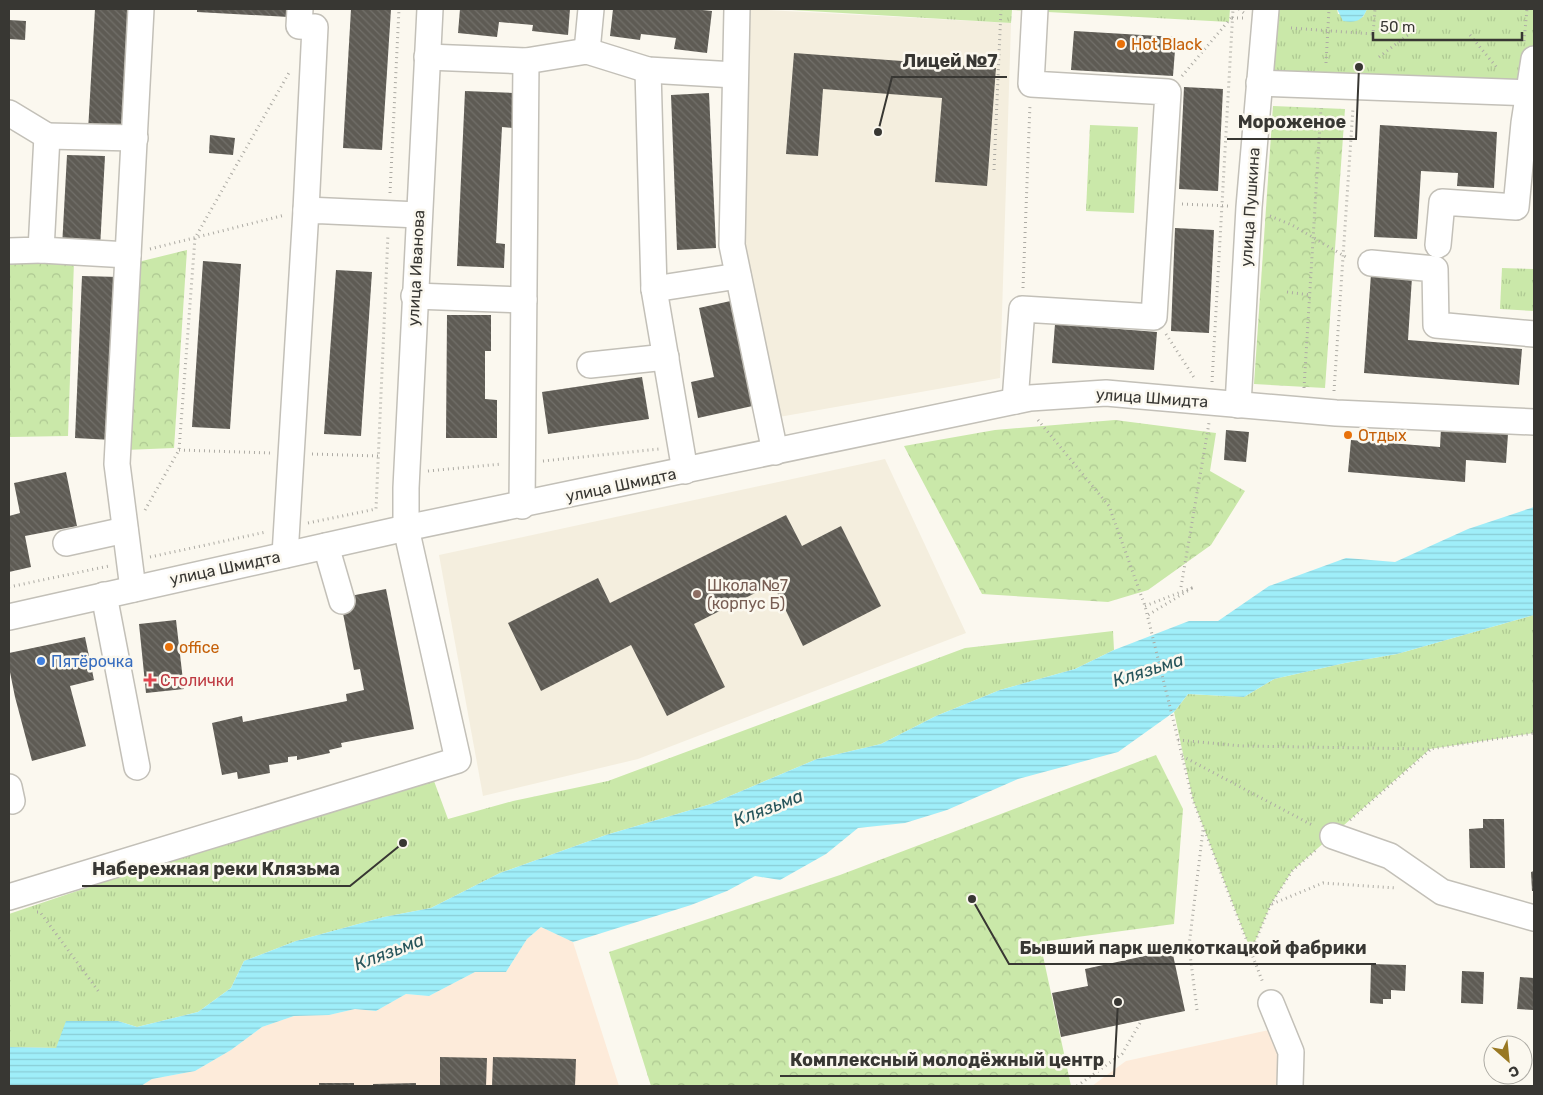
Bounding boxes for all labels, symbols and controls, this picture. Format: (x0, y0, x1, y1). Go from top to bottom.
scale bar (1373, 10, 1522, 42)
text: 50 m (1380, 18, 1415, 36)
place label: Hot Black (1131, 35, 1203, 54)
marker: Hot Black (1115, 38, 1127, 50)
callout: Лицей №7 (892, 44, 1007, 77)
text: Лицей №7 (902, 50, 998, 72)
callout: Мороженое (1227, 106, 1356, 139)
text: Мороженое (1238, 111, 1347, 133)
street label: улица Пушкина (1236, 147, 1264, 267)
street label: улица Иванова (403, 209, 429, 327)
street label: улица Шмидта (1095, 385, 1209, 411)
place label: Отдых (1358, 426, 1407, 445)
marker: Отдых (1342, 429, 1354, 441)
street label: улица Шмидта (564, 464, 678, 506)
street label: улица Шмидта (168, 547, 282, 589)
place label: Школа №7 (корпус Б) (707, 576, 788, 613)
marker: Школа №7 (корпус Б) (691, 588, 703, 600)
place label: office (179, 638, 220, 657)
marker: office (163, 641, 175, 653)
water label: Клязьма (1110, 648, 1187, 692)
place label: Пятёрочка (51, 652, 133, 671)
marker: Пятёрочка (35, 655, 47, 667)
place label: Столички (160, 671, 234, 690)
marker: Столички (144, 674, 156, 686)
water label: Клязьма (730, 784, 807, 831)
callout: Набережная реки Клязьма (82, 853, 350, 886)
text: Набережная реки Клязьма (92, 858, 340, 880)
water label: Клязьма (351, 928, 428, 975)
callout: Бывший парк шелкоткацкой фабрики (1009, 931, 1376, 964)
text: Бывший парк шелкоткацкой фабрики (1019, 937, 1367, 959)
north arrow (1483, 1035, 1533, 1085)
callout: Комплексный молодёжный центр (780, 1043, 1114, 1076)
text: Комплексный молодёжный центр (790, 1049, 1104, 1071)
text: С (1505, 1061, 1522, 1081)

